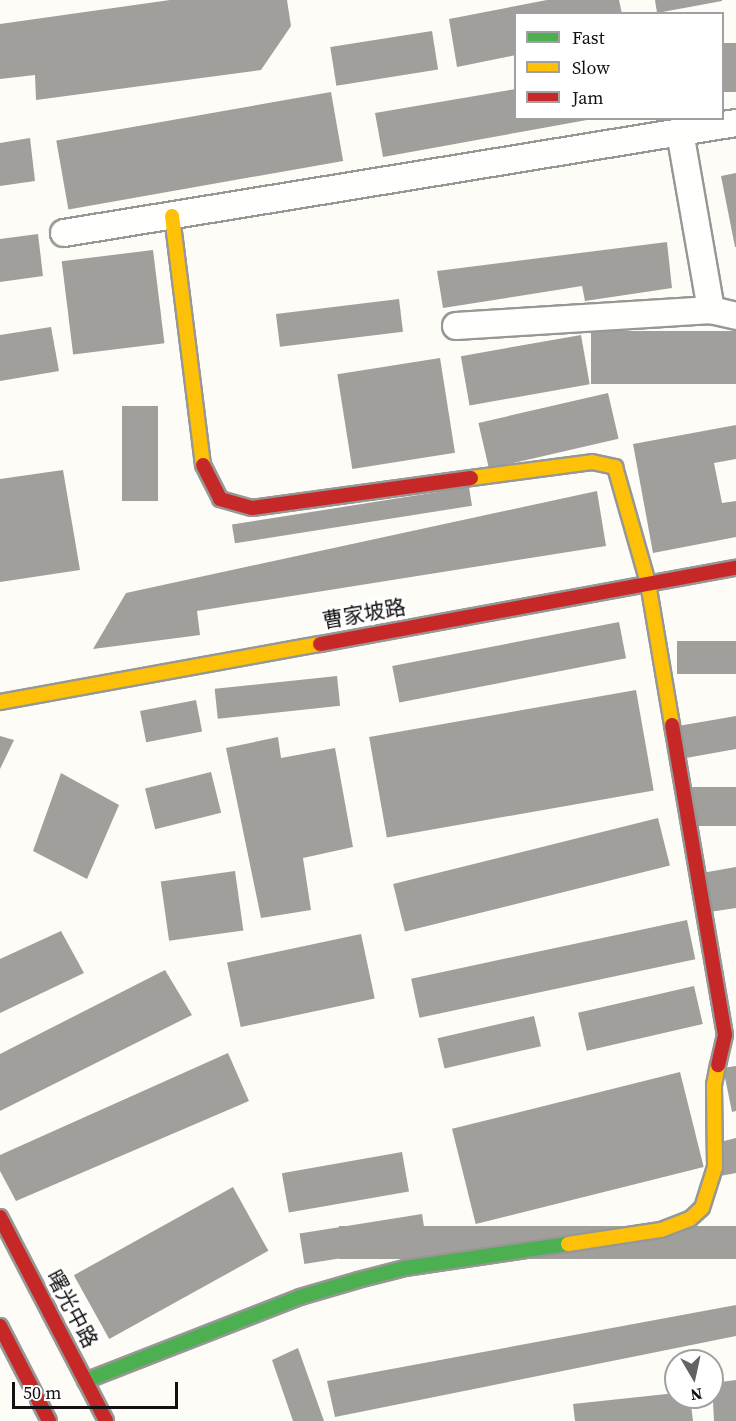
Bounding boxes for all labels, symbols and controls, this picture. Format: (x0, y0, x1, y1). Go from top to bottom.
legend (514, 12, 724, 120)
text: Fast (572, 25, 605, 50)
text: Slow (572, 55, 610, 80)
text: Jam (572, 85, 604, 110)
street label: 曹家坡路 (320, 594, 408, 634)
street label: 曙光中路 (41, 1266, 103, 1352)
north arrow (664, 1349, 724, 1409)
scale bar (15, 1370, 182, 1408)
text: 50 m (23, 1380, 61, 1405)
text: N (689, 1383, 704, 1407)

